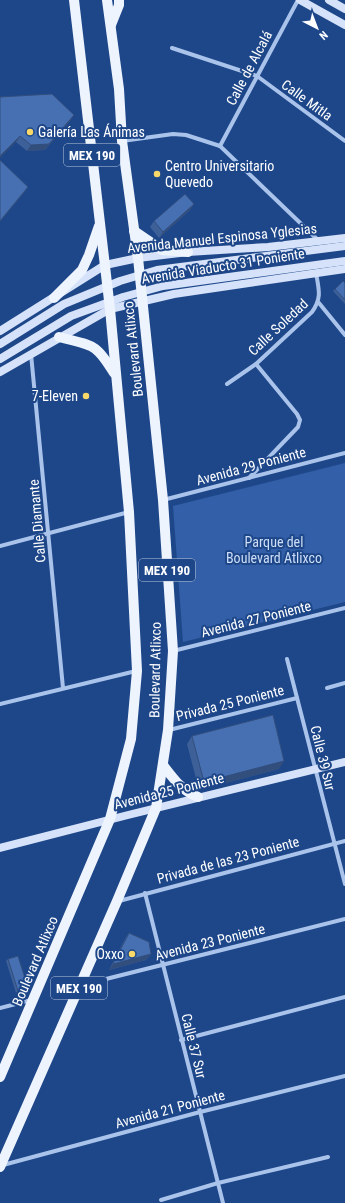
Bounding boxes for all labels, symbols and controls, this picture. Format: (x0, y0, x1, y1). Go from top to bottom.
north arrow (297, 8, 337, 48)
street label: Calle de Alcalá (223, 28, 275, 108)
text: N (316, 28, 330, 42)
street label: Calle Mitla (279, 76, 335, 124)
place label: Galería Las Ánimas (38, 123, 145, 140)
marker: Galería Las Ánimas (25, 127, 35, 137)
road number: MEX 190 (64, 144, 120, 166)
place label: Centro Universitario Quevedo (165, 158, 274, 190)
marker: Centro Universitario Quevedo (152, 169, 162, 179)
street label: Avenida Manuel Espinosa Yglesias (126, 220, 318, 256)
street label: Avenida Viaducto 31 Poniente (140, 245, 306, 287)
street label: Calle Soledad (245, 295, 311, 359)
street label: Boulevard Atlixco (120, 300, 146, 398)
place label: 7-Eleven (32, 388, 78, 404)
marker: 7-Eleven (81, 391, 91, 401)
street label: Avenida 29 Poniente (194, 444, 308, 488)
street label: Calle Diamante (25, 478, 49, 563)
park label: Parque del Boulevard Atlixco (226, 534, 322, 566)
road number: MEX 190 (139, 559, 195, 581)
street label: Avenida 27 Poniente (199, 597, 313, 640)
street label: Boulevard Atlixco (146, 622, 164, 718)
street label: Privada 25 Poniente (174, 682, 286, 724)
street label: Calle 39 Sur (307, 724, 339, 792)
street label: Avenida 25 Poniente (112, 769, 226, 812)
street label: Privada de las 23 Poniente (155, 833, 301, 887)
street label: Boulevard Atlixco (9, 914, 61, 1008)
street label: Avenida 23 Poniente (153, 920, 267, 963)
place label: Oxxo (96, 946, 124, 962)
marker: Oxxo (127, 949, 137, 959)
road number: MEX 190 (51, 977, 107, 999)
street label: Calle 37 Sur (178, 1012, 210, 1080)
street label: Avenida 21 Poniente (113, 1087, 227, 1131)

